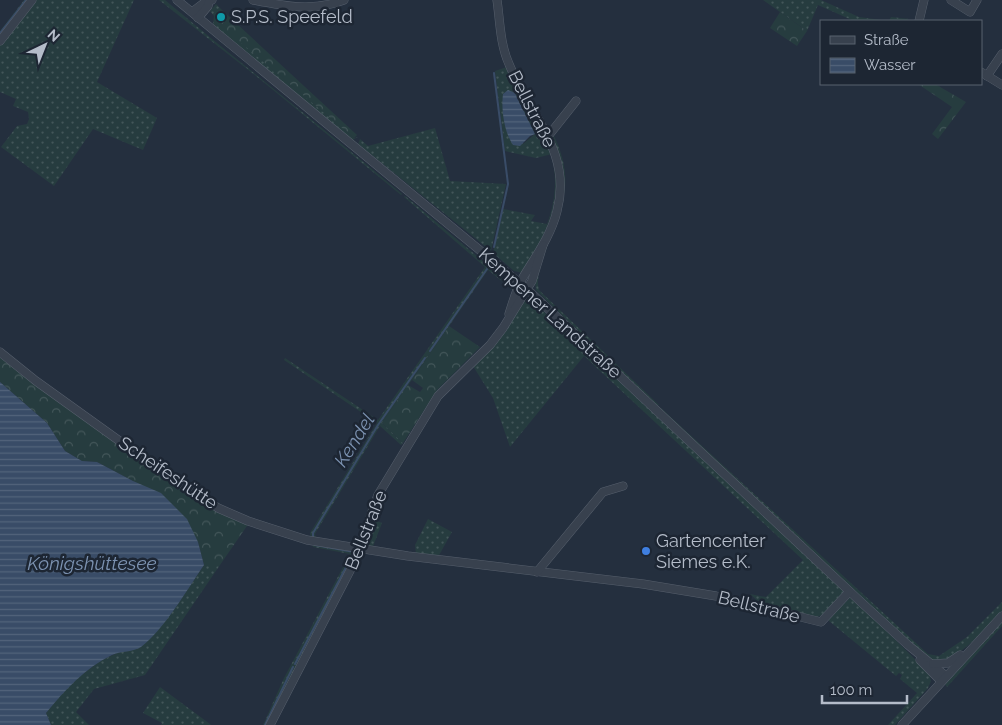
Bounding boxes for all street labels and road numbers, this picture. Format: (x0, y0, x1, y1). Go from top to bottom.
street label: Bellstraße (504, 67, 561, 151)
street label: Kempener Landstraße (475, 243, 626, 382)
street label: Scheifeshütte (115, 432, 222, 514)
street label: Bellstraße (340, 487, 391, 573)
street label: Bellstraße (716, 586, 803, 627)

